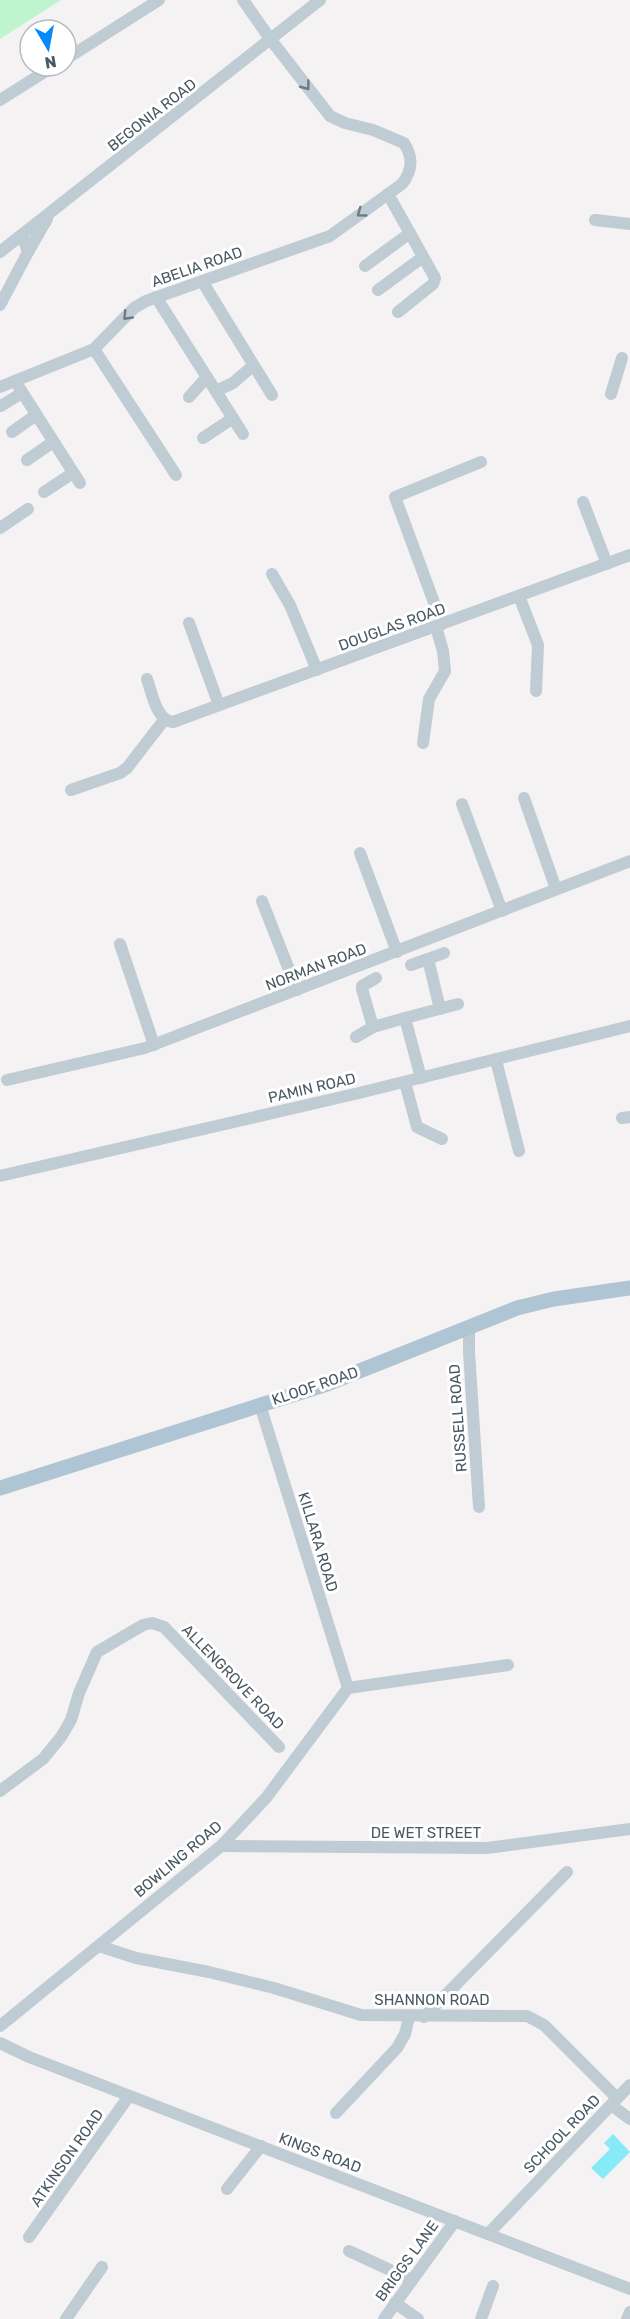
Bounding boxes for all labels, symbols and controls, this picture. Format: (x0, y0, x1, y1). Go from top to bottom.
north arrow (18, 18, 78, 78)
text: N (43, 52, 58, 73)
street label: BEGONIA ROAD (104, 75, 200, 155)
one-way arrow (299, 80, 310, 91)
one-way arrow (356, 206, 367, 217)
street label: ABELIA ROAD (149, 243, 245, 291)
one-way arrow (123, 308, 134, 319)
street label: DOUGLAS ROAD (336, 599, 448, 655)
street label: NORMAN ROAD (263, 939, 369, 995)
street label: PAMIN ROAD (266, 1069, 358, 1107)
street label: KLOOF ROAD (270, 1363, 360, 1409)
street label: RUSSELL ROAD (445, 1363, 471, 1473)
street label: KILLARA ROAD (294, 1490, 342, 1594)
street label: ALLENGROVE ROAD (178, 1621, 288, 1733)
street label: BOWLING ROAD (130, 1817, 226, 1901)
street label: DE WET STREET (371, 1824, 482, 1842)
street label: SHANNON ROAD (374, 1991, 490, 2009)
street label: SCHOOL ROAD (520, 2091, 604, 2177)
street label: ATKINSON ROAD (27, 2106, 107, 2210)
street label: KINGS ROAD (276, 2129, 364, 2177)
street label: BRIGGS LANE (372, 2217, 442, 2305)

